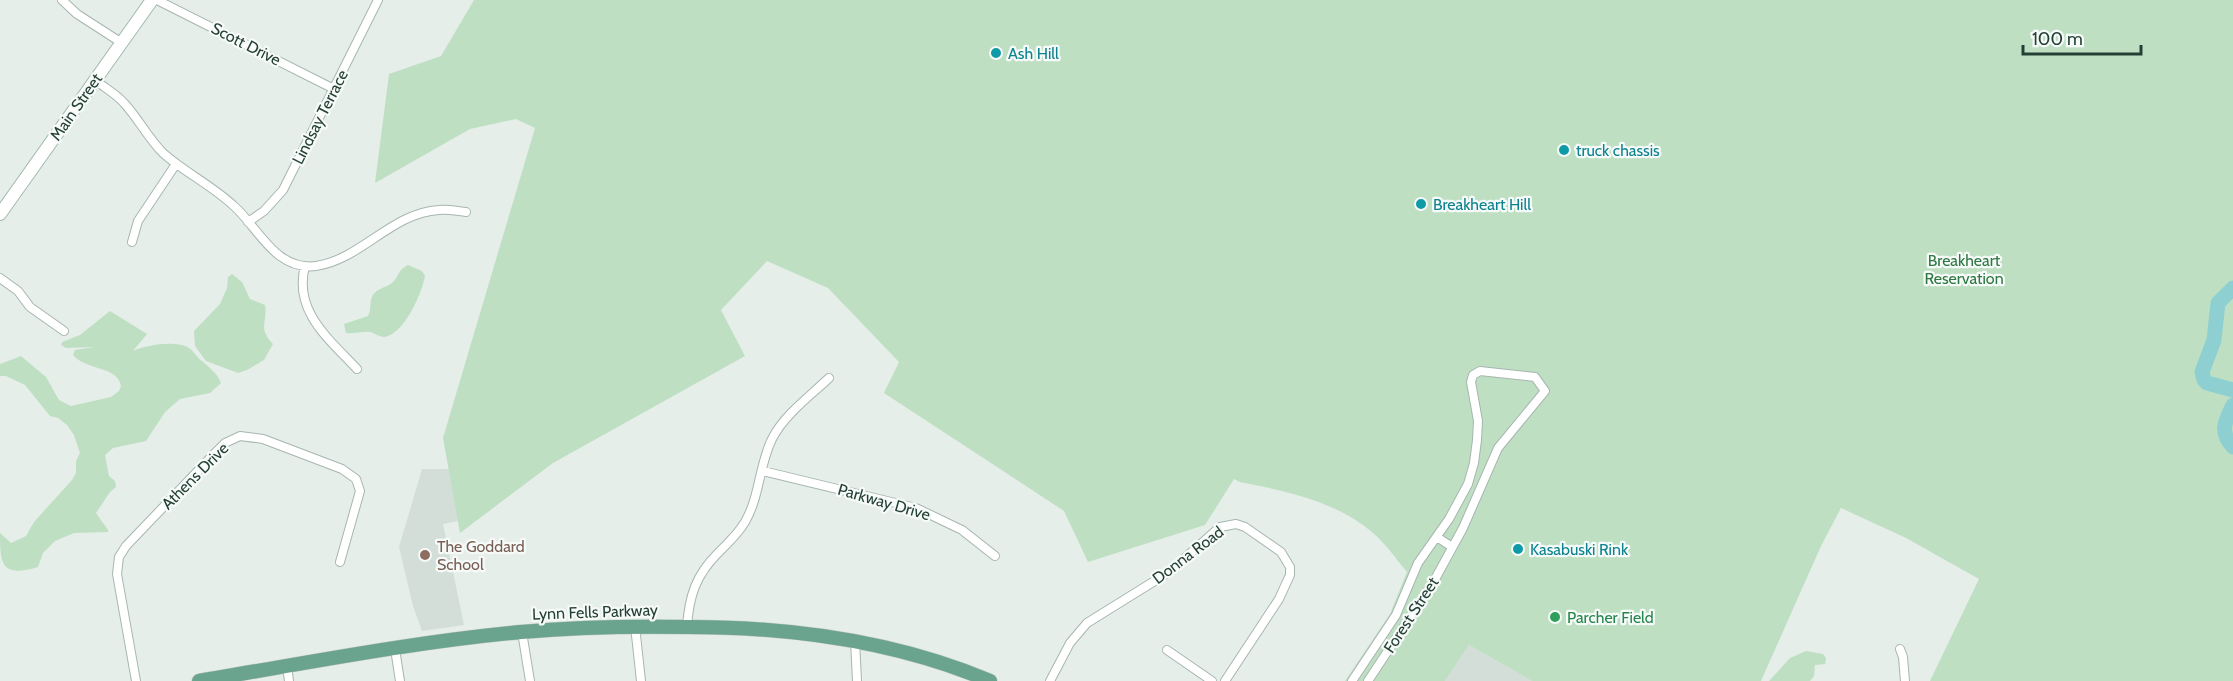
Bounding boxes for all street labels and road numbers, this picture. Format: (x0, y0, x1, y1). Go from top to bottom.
street label: Scott Drive (208, 18, 284, 70)
street label: Lindsay Terrace (288, 67, 352, 167)
street label: Main Street (46, 69, 106, 144)
street label: Athens Drive (158, 439, 232, 513)
street label: Parkway Drive (836, 480, 932, 524)
street label: Donna Road (1149, 522, 1227, 588)
street label: Forest Street (1380, 573, 1443, 656)
street label: Lynn Fells Parkway (532, 600, 658, 624)

